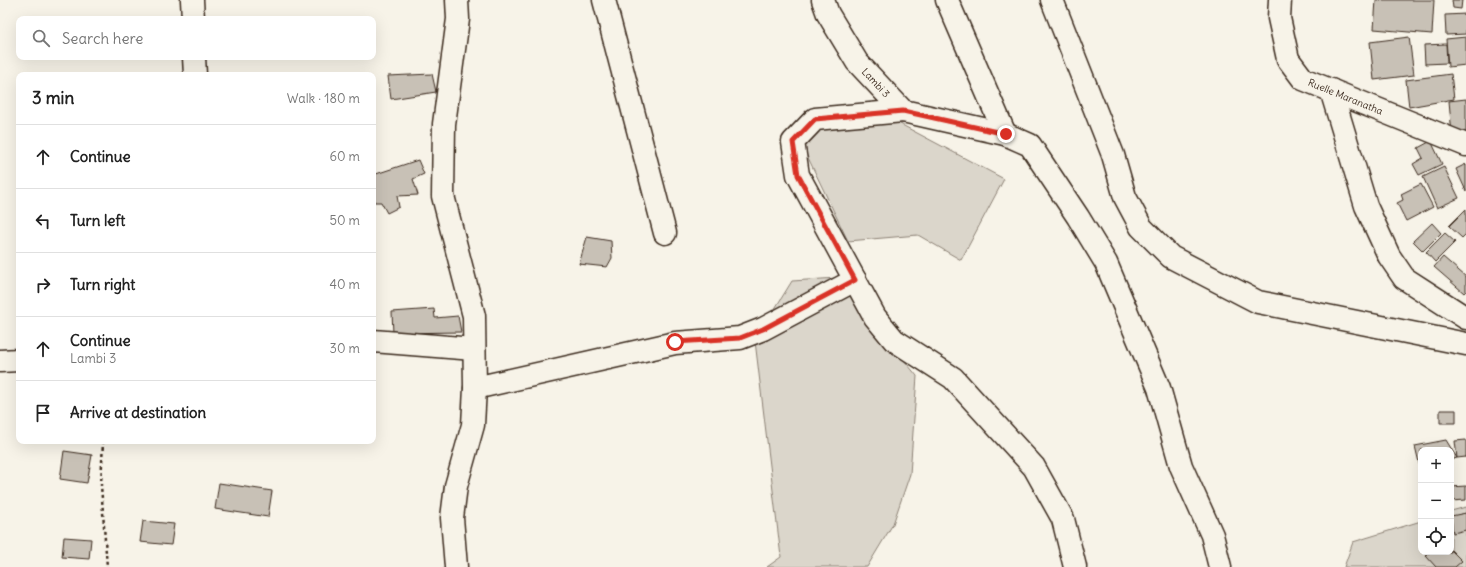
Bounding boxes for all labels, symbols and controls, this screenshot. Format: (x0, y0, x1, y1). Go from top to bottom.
search box (16, 16, 376, 60)
icon: search (30, 27, 52, 49)
text: Search here (62, 29, 143, 48)
street label: Lambi 3 (859, 65, 893, 100)
street label: Ruelle Maranatha (1306, 76, 1385, 118)
text: 3 min (32, 87, 74, 109)
text: Walk · 180 m (287, 90, 360, 107)
route end (997, 125, 1015, 143)
icon: ahead (32, 146, 54, 168)
text: Continue (70, 147, 131, 166)
text: 60 m (329, 148, 360, 165)
icon: left (32, 210, 54, 232)
text: Turn left (70, 211, 125, 230)
text: 50 m (329, 212, 360, 229)
icon: right (32, 274, 54, 296)
text: Turn right (70, 275, 135, 294)
text: 40 m (329, 276, 360, 293)
text: Continue (70, 331, 131, 350)
route start (666, 333, 684, 351)
icon: ahead (32, 338, 54, 360)
text: 30 m (330, 340, 360, 357)
text: Lambi 3 (70, 350, 116, 367)
icon: arrive (32, 402, 54, 424)
text: Arrive at destination (70, 403, 206, 422)
map controls (1418, 447, 1454, 555)
button: + (1418, 447, 1454, 483)
button: − (1418, 483, 1454, 519)
button: locate (1418, 519, 1454, 555)

